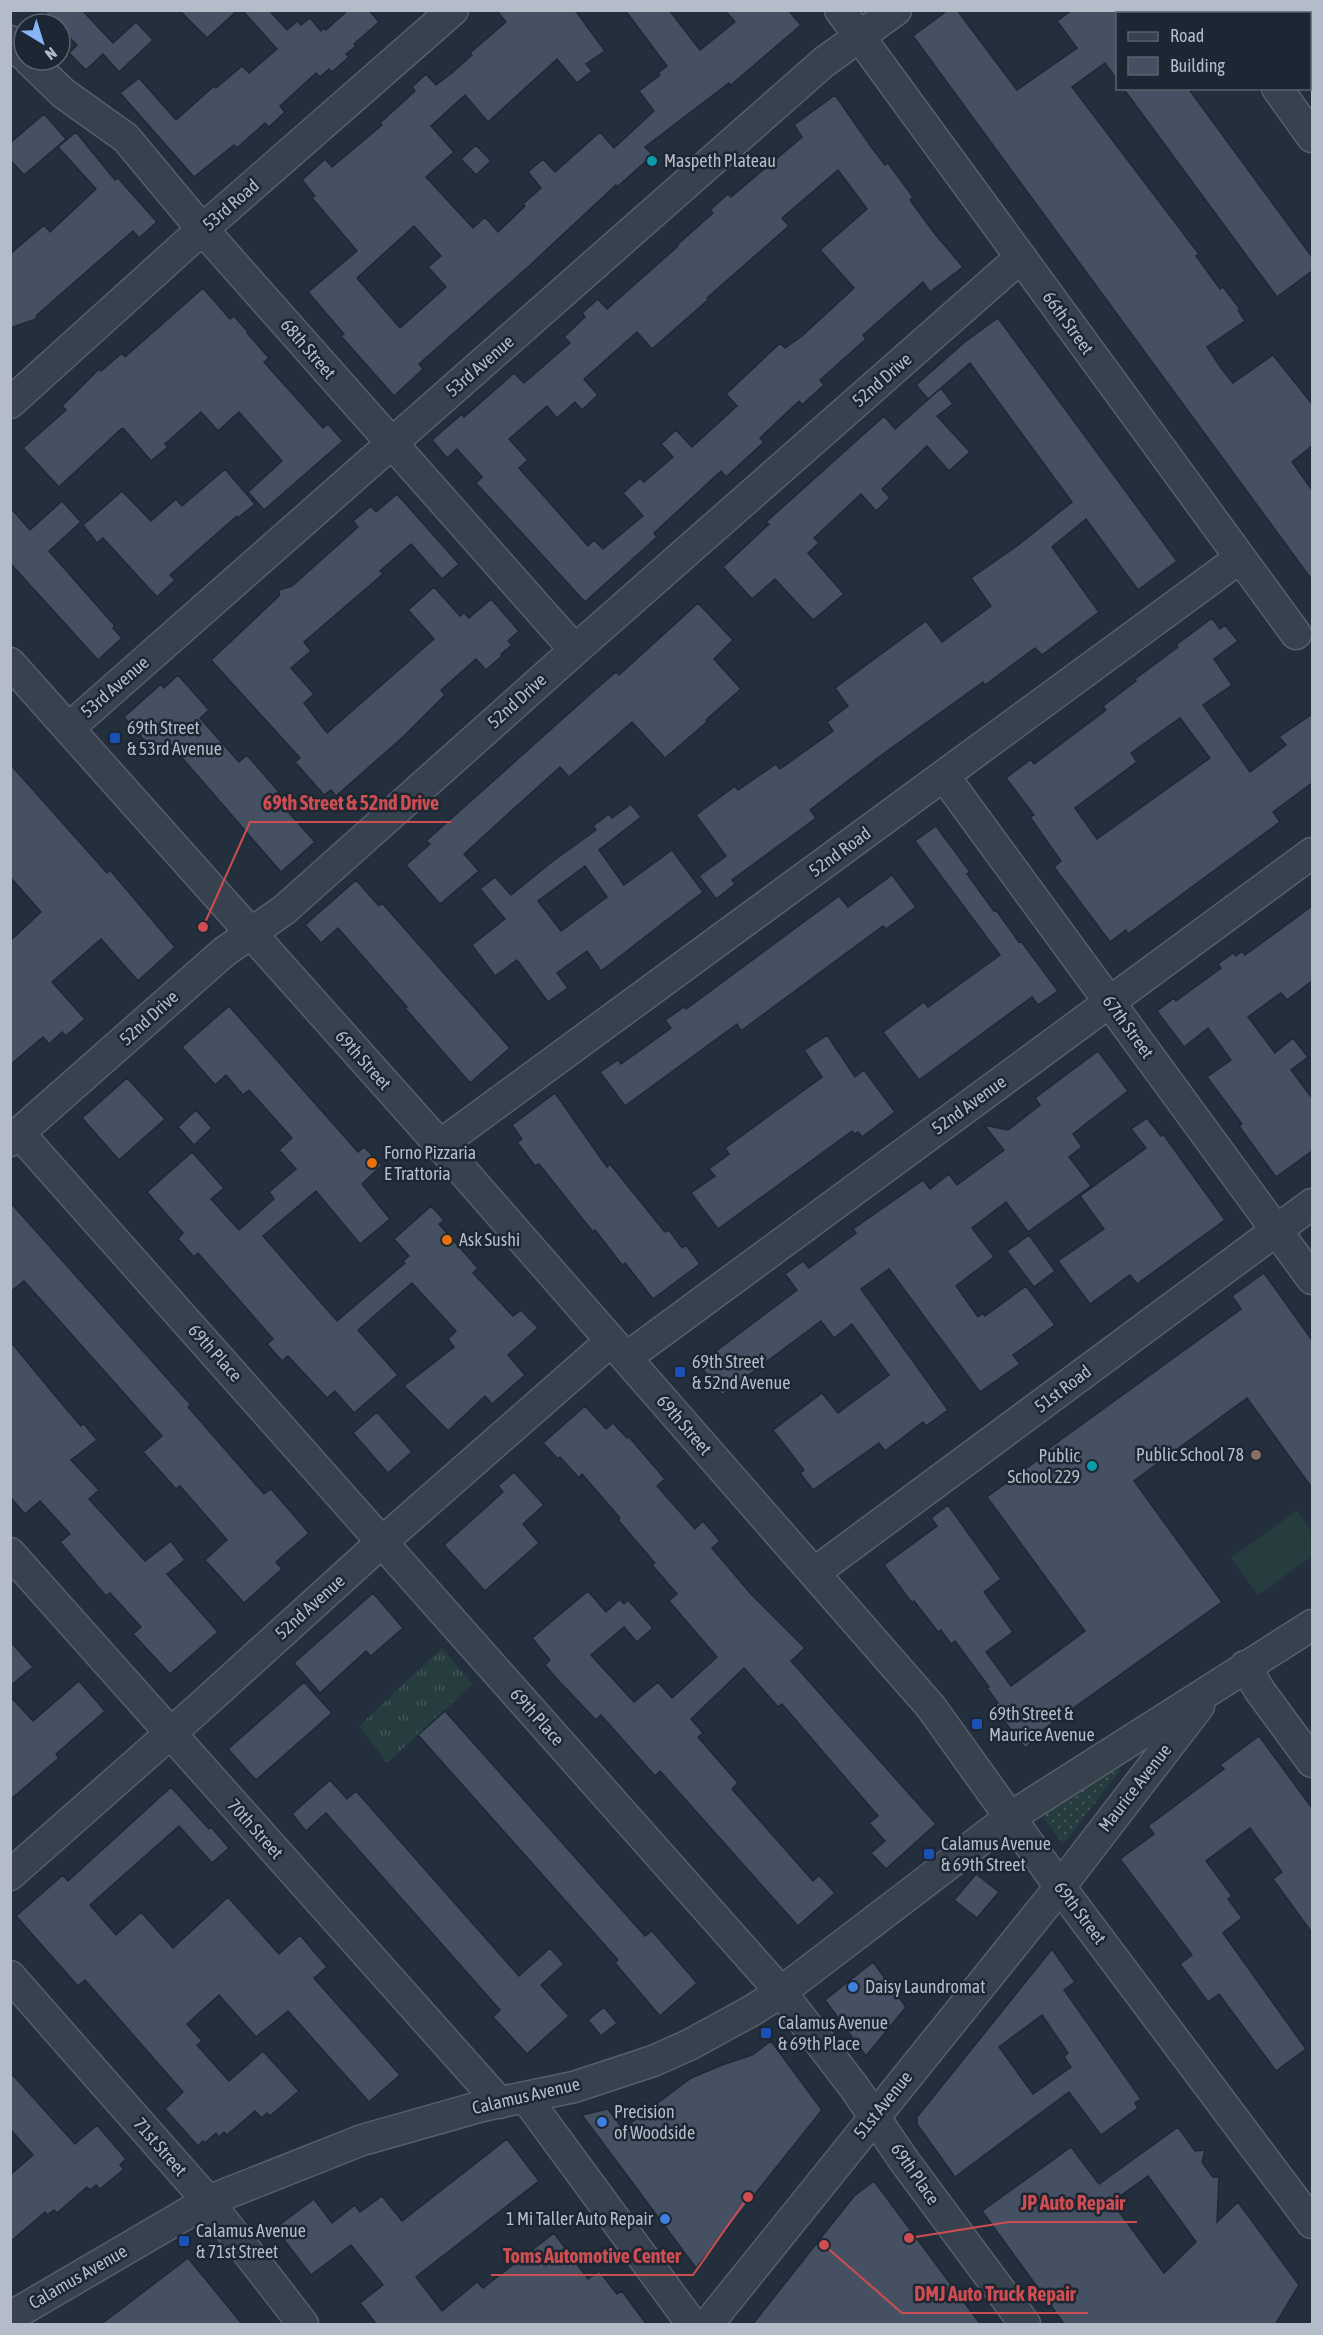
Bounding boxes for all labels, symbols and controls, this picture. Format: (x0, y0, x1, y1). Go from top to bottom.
north arrow (12, 12, 72, 72)
legend (1116, 12, 1311, 90)
text: Road (1170, 25, 1204, 46)
text: N (42, 44, 61, 64)
text: Building (1170, 55, 1225, 76)
place label: Maspeth Plateau (664, 150, 776, 171)
marker: Maspeth Plateau (645, 154, 659, 168)
street label: 53rd Road (198, 175, 263, 235)
street label: 66th Street (1039, 287, 1098, 358)
street label: 68th Street (277, 314, 340, 383)
street label: 53rd Avenue (441, 330, 518, 401)
street label: 52nd Drive (848, 348, 916, 411)
street label: 53rd Avenue (76, 651, 153, 722)
street label: 52nd Drive (483, 669, 550, 732)
place label: 69th Street & 53rd Avenue (127, 717, 222, 759)
marker: 69th Street & 53rd Avenue (108, 731, 122, 745)
callout: 69th Street & 52nd Drive (250, 784, 451, 822)
text: 69th Street & 52nd Drive (263, 791, 439, 814)
street label: 52nd Road (805, 822, 875, 881)
street label: 52nd Drive (115, 986, 182, 1049)
street label: 67th Street (1099, 991, 1158, 1062)
street label: 69th Street (331, 1026, 396, 1094)
street label: 52nd Avenue (928, 1071, 1010, 1139)
place label: Forno Pizzaria E Trattoria (384, 1142, 476, 1184)
marker: Forno Pizzaria E Trattoria (365, 1156, 379, 1170)
place label: Ask Sushi (459, 1229, 520, 1250)
marker: Ask Sushi (440, 1233, 454, 1247)
street label: 69th Place (184, 1320, 247, 1386)
place label: 69th Street & 52nd Avenue (692, 1351, 790, 1393)
street label: 51st Road (1030, 1361, 1095, 1417)
marker: 69th Street & 52nd Avenue (673, 1365, 687, 1379)
street label: 69th Street (653, 1390, 716, 1459)
place label: Public School 78 (1136, 1444, 1244, 1465)
place label: Public School 229 (1008, 1445, 1080, 1487)
marker: Public School 78 (1249, 1448, 1263, 1462)
marker: Public School 229 (1085, 1459, 1099, 1473)
street label: 52nd Avenue (271, 1570, 349, 1643)
street label: 69th Place (506, 1684, 569, 1750)
place label: 69th Street & Maurice Avenue (989, 1703, 1095, 1745)
marker: 69th Street & Maurice Avenue (970, 1717, 984, 1731)
street label: Maurice Avenue (1094, 1740, 1175, 1836)
street label: 70th Street (223, 1795, 288, 1863)
place label: Calamus Avenue & 69th Street (941, 1833, 1051, 1875)
marker: Calamus Avenue & 69th Street (922, 1847, 936, 1861)
street label: 69th Street (1050, 1877, 1111, 1948)
place label: Daisy Laundromat (865, 1976, 985, 1997)
marker: Daisy Laundromat (846, 1980, 860, 1994)
place label: Calamus Avenue & 69th Place (778, 2012, 888, 2054)
marker: Calamus Avenue & 69th Place (759, 2026, 773, 2040)
street label: 51st Avenue (849, 2067, 916, 2143)
street label: Calamus Avenue (470, 2073, 582, 2118)
place label: Precision of Woodside (614, 2101, 695, 2143)
street label: 71st Street (129, 2113, 191, 2180)
marker: Precision of Woodside (595, 2115, 609, 2129)
street label: 69th Place (887, 2139, 944, 2208)
callout: JP Auto Repair (1009, 2184, 1137, 2222)
text: JP Auto Repair (1020, 2191, 1126, 2214)
place label: 1 Mi Taller Auto Repair (506, 2208, 654, 2229)
marker: 1 Mi Taller Auto Repair (658, 2212, 672, 2226)
place label: Calamus Avenue & 71st Street (196, 2220, 306, 2262)
marker: Calamus Avenue & 71st Street (177, 2234, 191, 2248)
callout: Toms Automotive Center (491, 2237, 693, 2275)
street label: Calamus Avenue (25, 2240, 131, 2313)
text: Toms Automotive Center (503, 2244, 682, 2267)
callout: DMJ Auto Truck Repair (902, 2275, 1088, 2313)
text: DMJ Auto Truck Repair (914, 2282, 1077, 2305)

